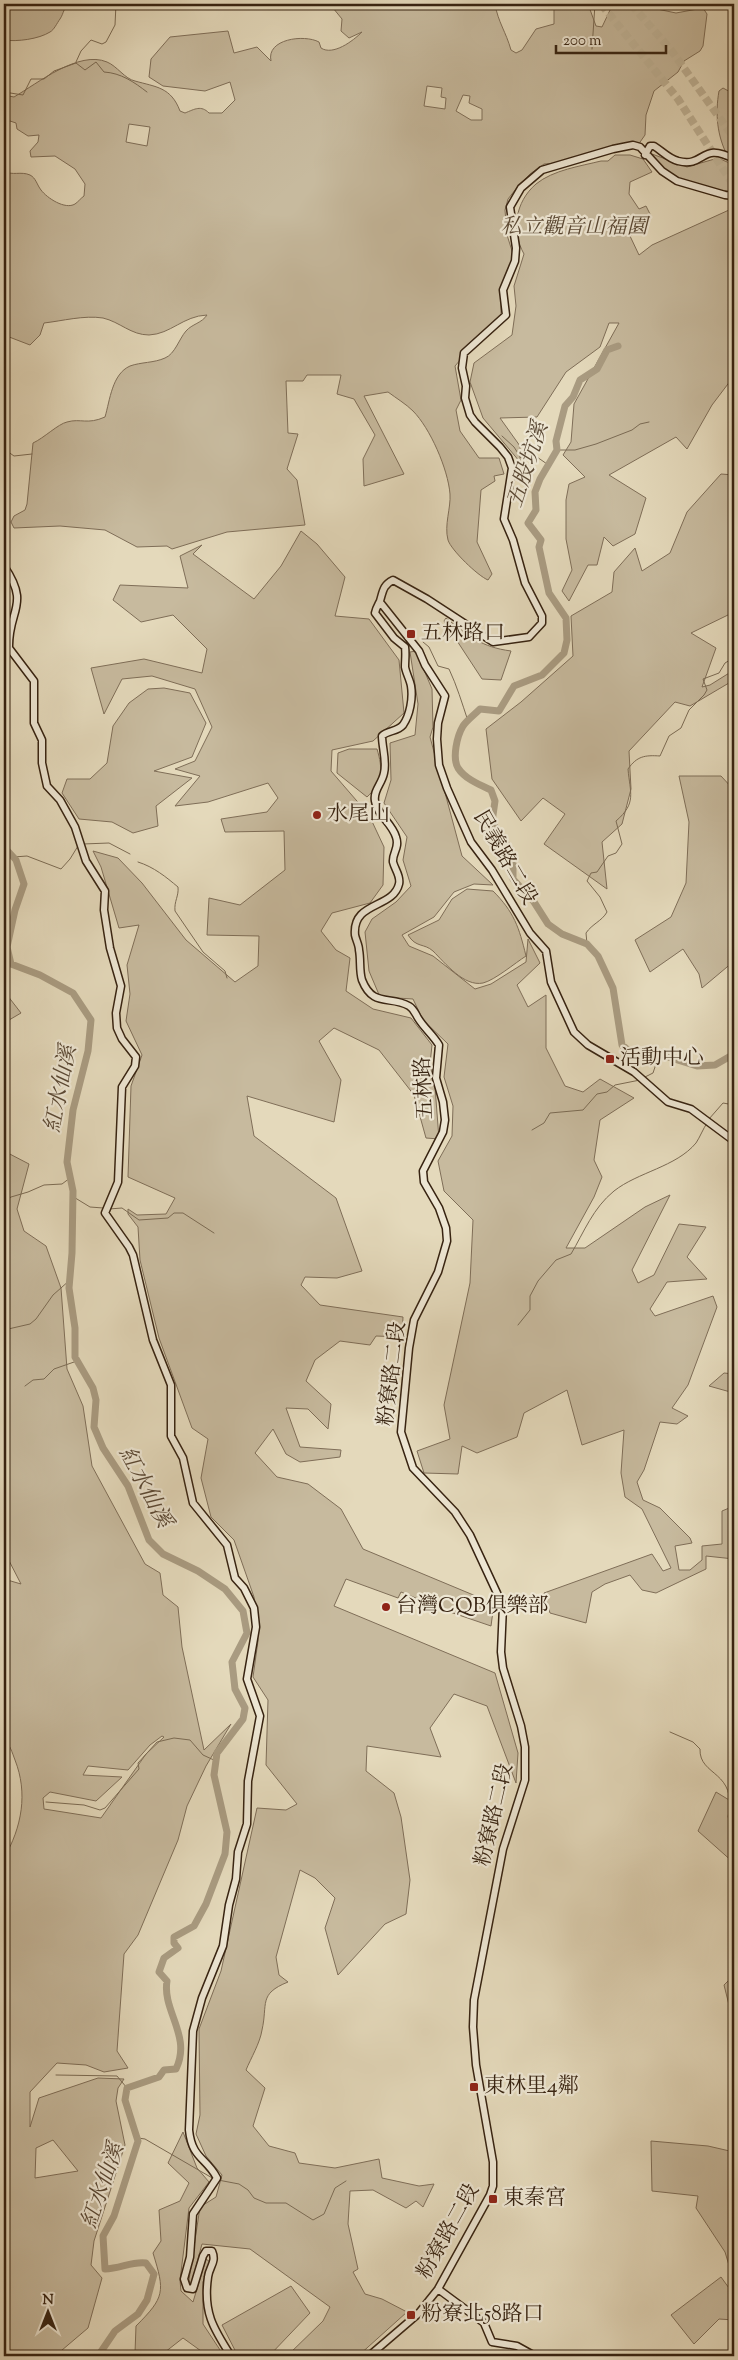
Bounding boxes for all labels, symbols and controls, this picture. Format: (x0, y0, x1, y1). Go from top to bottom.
scale bar (556, 22, 666, 54)
text: 200 m (563, 31, 602, 52)
park label: 私立觀音山福園 (501, 213, 650, 243)
water label: 五股坑溪 (500, 416, 558, 512)
place label: 五林路口 (421, 619, 505, 649)
marker: 五林路口 (405, 628, 417, 640)
place label: 水尾山 (327, 800, 390, 830)
street label: 民義路二段 (465, 805, 543, 911)
marker: 水尾山 (311, 809, 323, 821)
water label: 紅水仙溪 (38, 1041, 86, 1135)
place label: 活動中心 (620, 1044, 704, 1074)
marker: 活動中心 (604, 1053, 616, 1065)
street label: 五林路 (408, 1056, 442, 1120)
street label: 粉寮路二段 (372, 1320, 414, 1428)
water label: 紅水仙溪 (109, 1442, 180, 1536)
place label: 台灣CQB俱樂部 (396, 1592, 549, 1622)
marker: 台灣CQB俱樂部 (380, 1601, 392, 1613)
street label: 粉寮路二段 (469, 1760, 521, 1870)
place label: 東林里4鄰 (484, 2072, 579, 2102)
marker: 東林里4鄰 (468, 2081, 480, 2093)
water label: 紅水仙溪 (75, 2137, 134, 2233)
street label: 粉寮路二段 (410, 2179, 488, 2285)
place label: 東秦宮 (503, 2184, 566, 2214)
marker: 東秦宮 (487, 2193, 499, 2205)
north arrow (22, 2288, 72, 2338)
text: N (42, 2291, 54, 2311)
place label: 粉寮北58路口 (421, 2300, 544, 2330)
marker: 粉寮北58路口 (405, 2309, 417, 2321)

